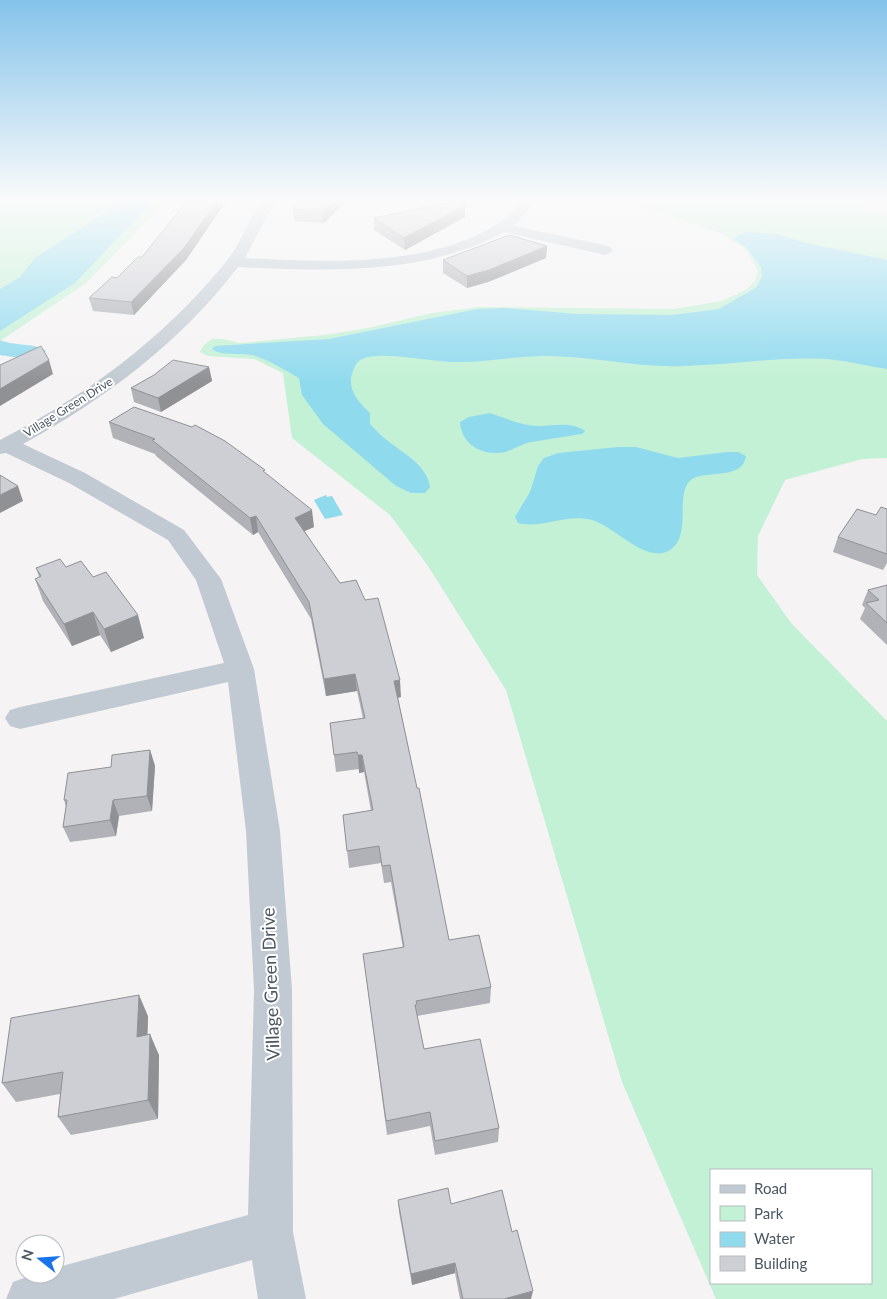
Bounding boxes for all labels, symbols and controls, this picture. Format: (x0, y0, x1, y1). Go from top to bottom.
street label: Village Green Drive (21, 374, 115, 440)
street label: Village Green Drive (256, 907, 284, 1061)
legend (710, 1169, 872, 1284)
text: Road (754, 1179, 787, 1197)
text: Park (754, 1204, 784, 1222)
text: Water (754, 1229, 795, 1247)
north arrow (15, 1234, 65, 1284)
text: N (17, 1247, 37, 1263)
text: Building (754, 1254, 807, 1272)

